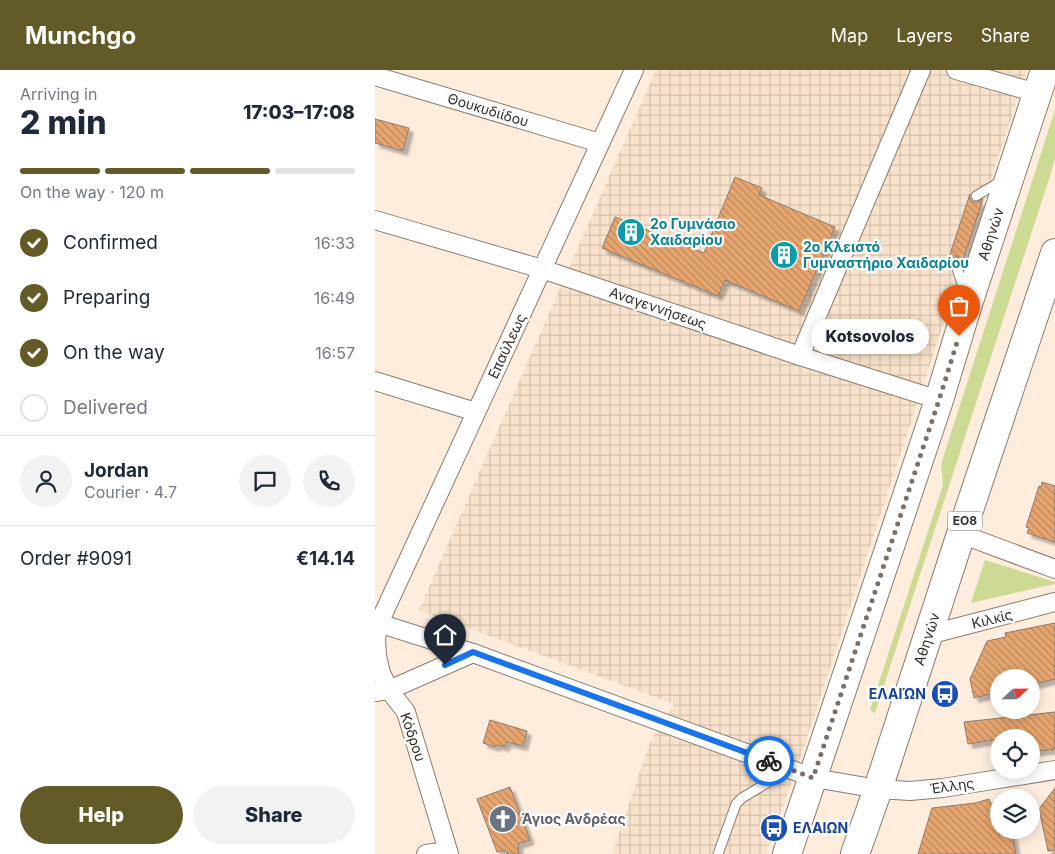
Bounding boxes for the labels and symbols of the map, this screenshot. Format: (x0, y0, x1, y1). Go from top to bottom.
street label: Θουκυδιίδου (446, 89, 531, 130)
street label: Αθηνών (974, 205, 1007, 262)
place label: 2ο Γυμνάσιο Χαιδαρίου (650, 215, 736, 248)
building icon: 2ο Γυμνάσιο Χαιδαρίου (616, 217, 646, 247)
place label: 2ο Κλειστό Γυμναστήριο Χαιδαρίου (803, 238, 969, 271)
building icon: 2ο Κλειστό Γυμναστήριο Χαιδαρίου (769, 240, 799, 270)
street label: Αναγεννήσεως (607, 283, 709, 332)
pin (938, 285, 980, 336)
street label: Επαύλεως (484, 311, 529, 381)
callout: Kotsovolos (811, 318, 929, 354)
road number: ΕΟ8 (947, 512, 983, 531)
street label: Κιλκίς (970, 605, 1014, 632)
street label: Αθηνών (910, 610, 943, 667)
pin (424, 614, 466, 665)
north arrow (990, 669, 1040, 719)
bus stop icon: ΕΛΑΙΏΝ (930, 679, 960, 709)
place label: ΕΛΑΙΏΝ (869, 685, 926, 702)
street label: Κόδρου (397, 710, 430, 764)
courier (744, 736, 794, 786)
street label: Έλλης (929, 774, 975, 797)
church icon: Άγιος Ανδρέας (488, 804, 518, 834)
place label: Άγιος Ανδρέας (522, 810, 626, 827)
bus stop icon: ΕΛΑΙΩΝ (759, 813, 789, 843)
place label: ΕΛΑΙΩΝ (793, 819, 848, 836)

